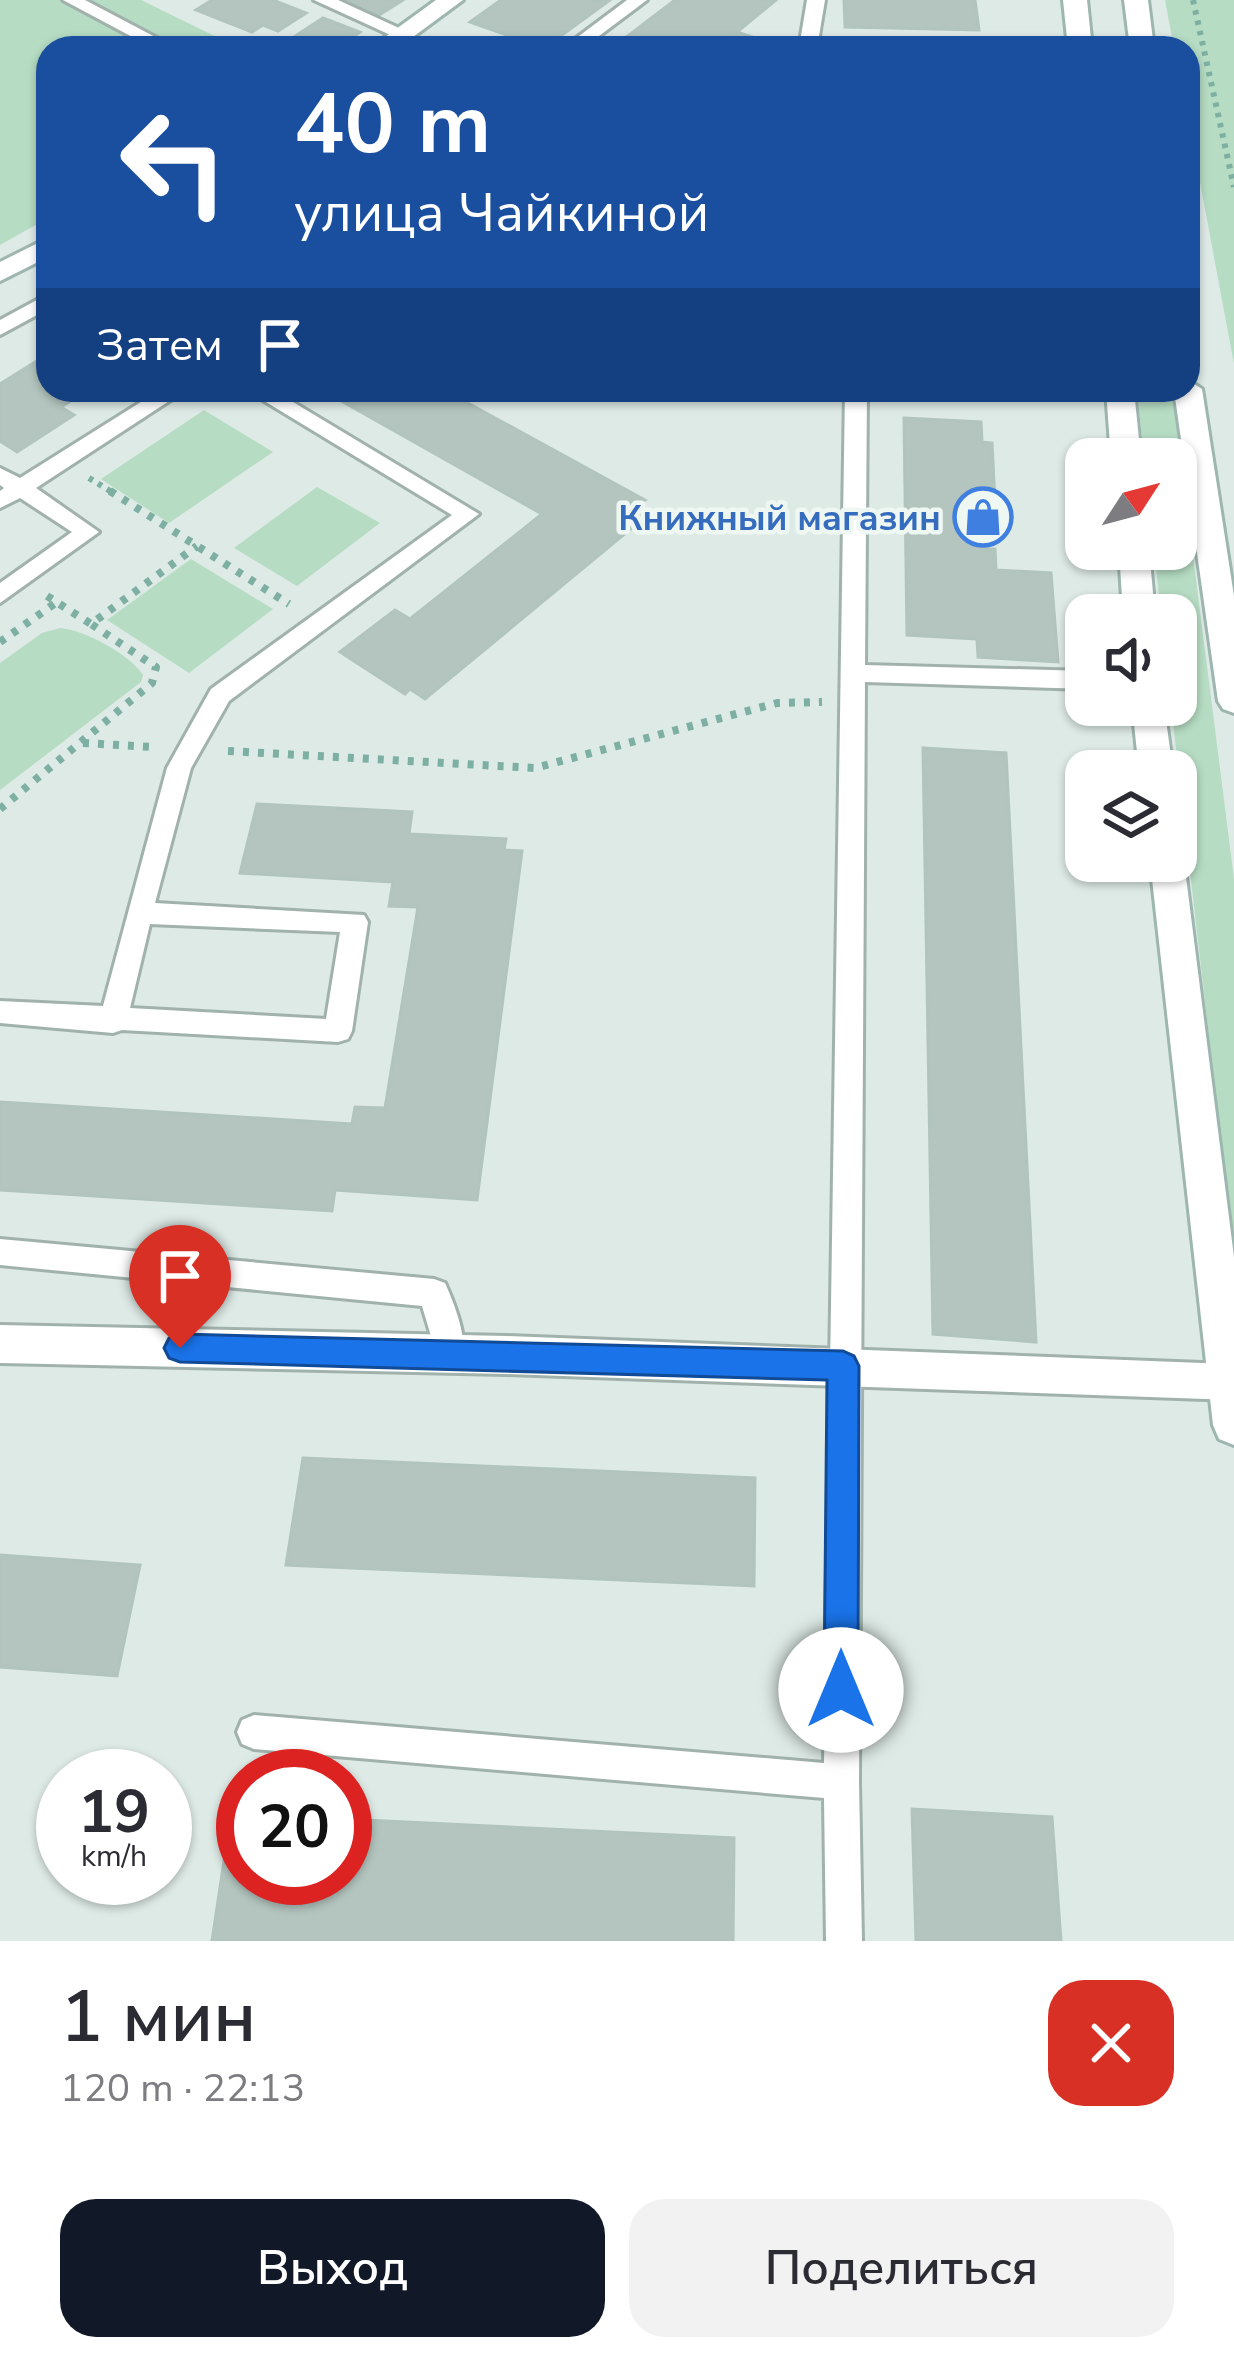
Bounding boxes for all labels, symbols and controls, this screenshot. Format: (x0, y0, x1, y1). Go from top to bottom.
text: 40 m (294, 67, 491, 182)
icon: left (96, 84, 252, 240)
text: улица Чайкиной (294, 176, 709, 250)
icon: arrive (247, 312, 313, 378)
text: Затем (96, 315, 223, 376)
north arrow (1065, 438, 1197, 570)
map controls (1065, 438, 1197, 882)
shop icon: Книжный магазин (952, 486, 1014, 548)
place label: Книжный магазин (618, 494, 941, 543)
button: sound (1065, 594, 1197, 726)
button: layers (1065, 750, 1197, 882)
pin (129, 1225, 231, 1348)
icon: arrive (147, 1243, 213, 1309)
position arrow (778, 1627, 904, 1753)
speed limit sign: 20 (216, 1749, 372, 1905)
text: 19 (78, 1771, 150, 1853)
text: km/h (81, 1836, 147, 1877)
text: 1 мин (60, 1968, 256, 2066)
button: close (1048, 1980, 1174, 2106)
text: 120 m · 22:13 (60, 2062, 305, 2115)
button: Выход (60, 2199, 605, 2337)
button: Поделиться (629, 2199, 1174, 2337)

